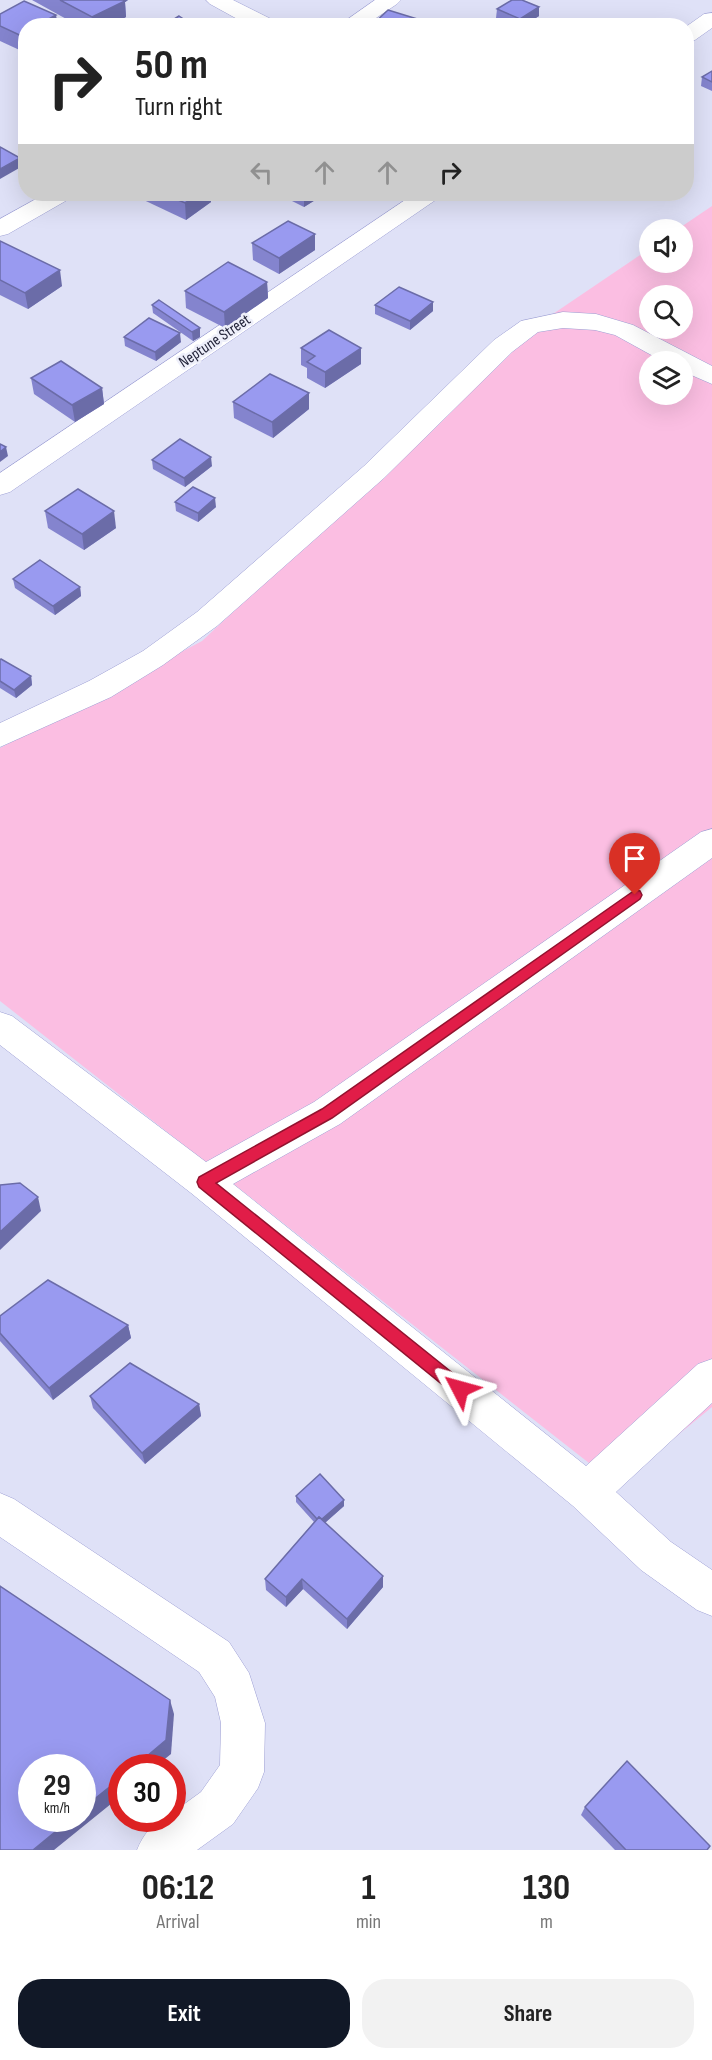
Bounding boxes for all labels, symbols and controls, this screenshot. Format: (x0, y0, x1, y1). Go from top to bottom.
text: 50 m (135, 40, 208, 91)
icon: right (36, 42, 114, 120)
text: Turn right (135, 91, 222, 123)
icon: left (245, 156, 278, 189)
icon: ahead (308, 156, 341, 189)
icon: ahead (371, 156, 404, 189)
icon: right (434, 156, 467, 189)
map controls (639, 219, 693, 405)
button: sound (639, 219, 693, 273)
button: search (639, 285, 693, 339)
street label: Neptune Street (175, 310, 254, 372)
button: layers (639, 351, 693, 405)
pin (609, 833, 660, 895)
icon: arrive (618, 842, 651, 875)
position arrow (428, 1357, 492, 1421)
speed limit sign: 30 (108, 1754, 186, 1832)
text: 29 (43, 1768, 71, 1804)
text: km/h (44, 1799, 70, 1818)
text: 06:12 (142, 1867, 214, 1910)
text: 1 (361, 1867, 376, 1910)
text: 130 (523, 1867, 570, 1910)
text: Arrival (156, 1910, 199, 1934)
text: min (356, 1910, 381, 1934)
text: m (540, 1910, 553, 1934)
button: Exit (18, 1979, 350, 2048)
button: Share (362, 1979, 694, 2048)

